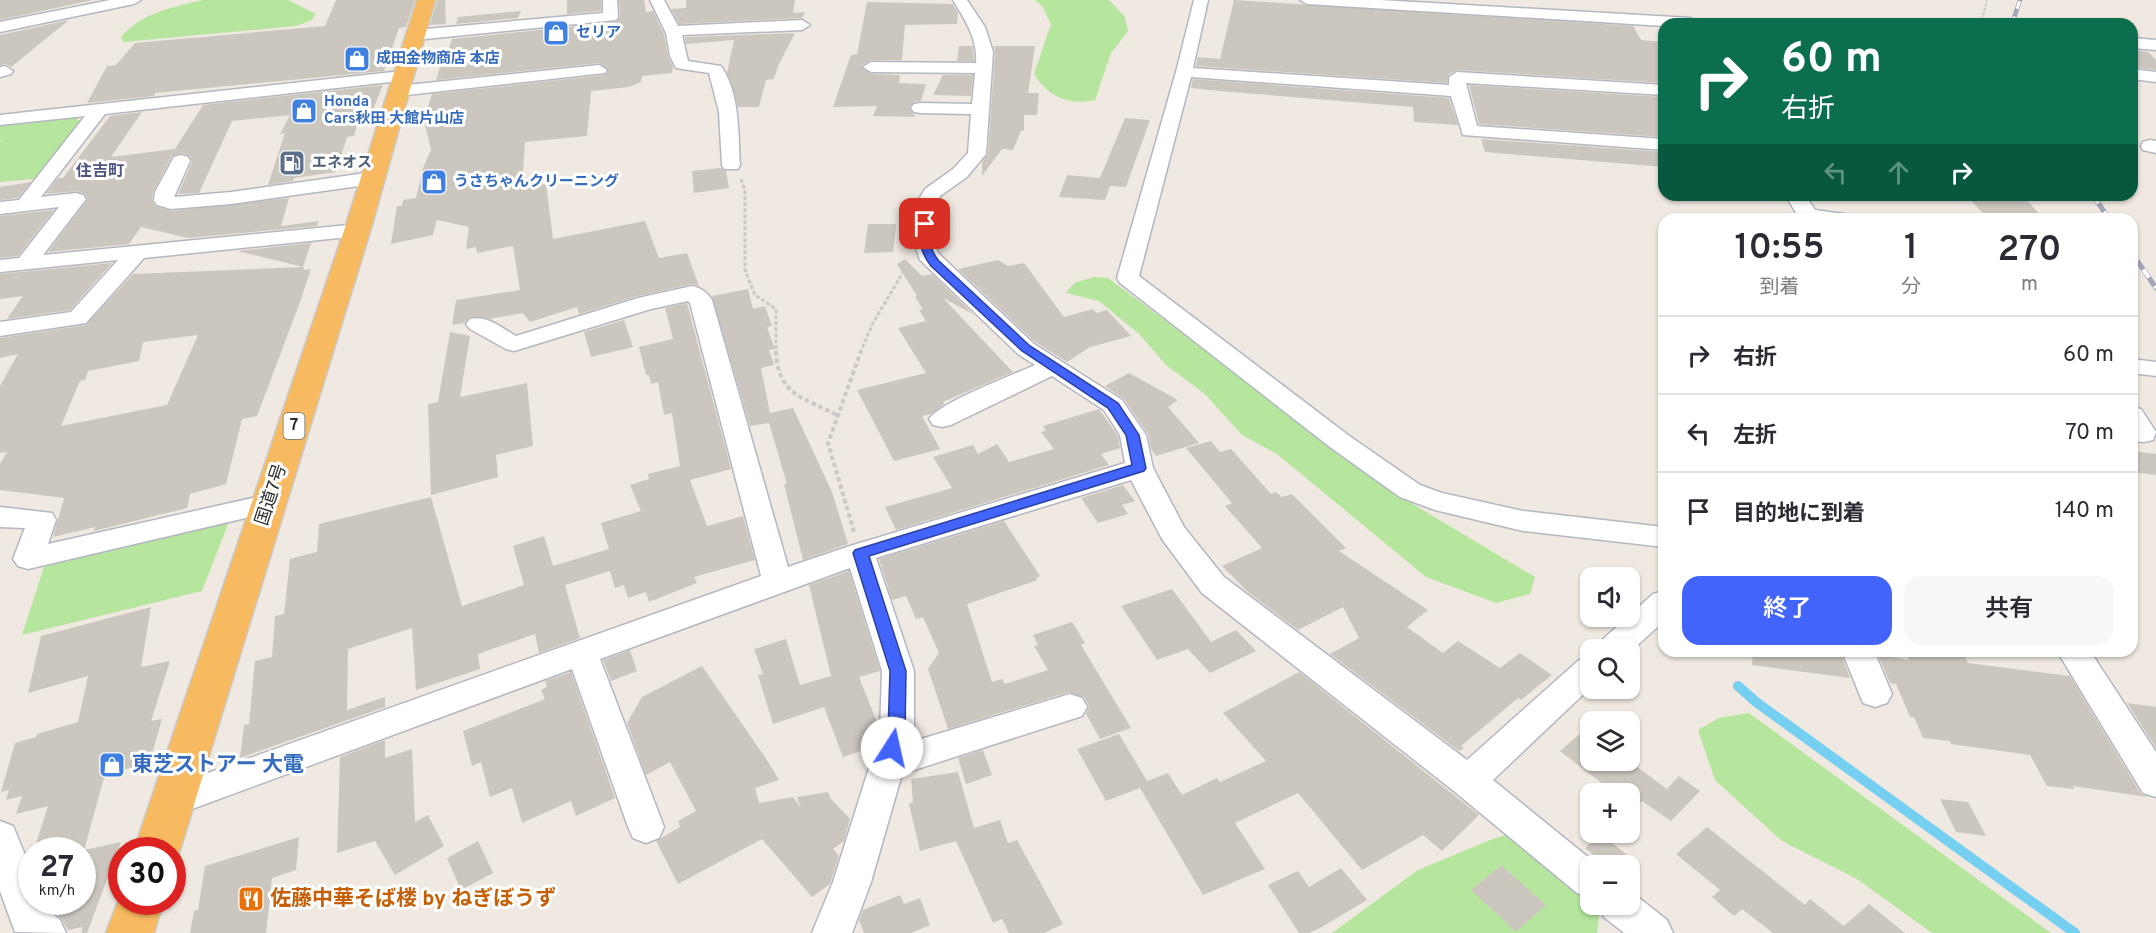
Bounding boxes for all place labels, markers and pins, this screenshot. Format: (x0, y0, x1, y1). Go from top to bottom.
shop icon: セリア (541, 18, 571, 48)
place label: セリア (576, 24, 621, 43)
shop icon: 成田金物商店 本店 (342, 44, 372, 74)
place label: 成田金物商店 本店 (376, 49, 500, 69)
place label: Honda Cars秋田 大館片山店 (324, 93, 464, 129)
shop icon: Honda Cars秋田 大館片山店 (289, 96, 319, 126)
fuel station icon: エネオス (277, 148, 307, 178)
place label: エネオス (312, 154, 372, 173)
shop icon: うさちゃんクリーニング (419, 167, 449, 197)
place label: うさちゃんクリーニング (454, 173, 619, 192)
pin (899, 198, 950, 249)
shop icon: 東芝ストアー 大電 (97, 750, 127, 780)
place label: 東芝ストアー 大電 (132, 752, 304, 779)
restaurant icon: 佐藤中華そば楼 by ねぎぼうず (236, 884, 266, 914)
place label: 佐藤中華そば楼 by ねぎぼうず (270, 886, 556, 913)

